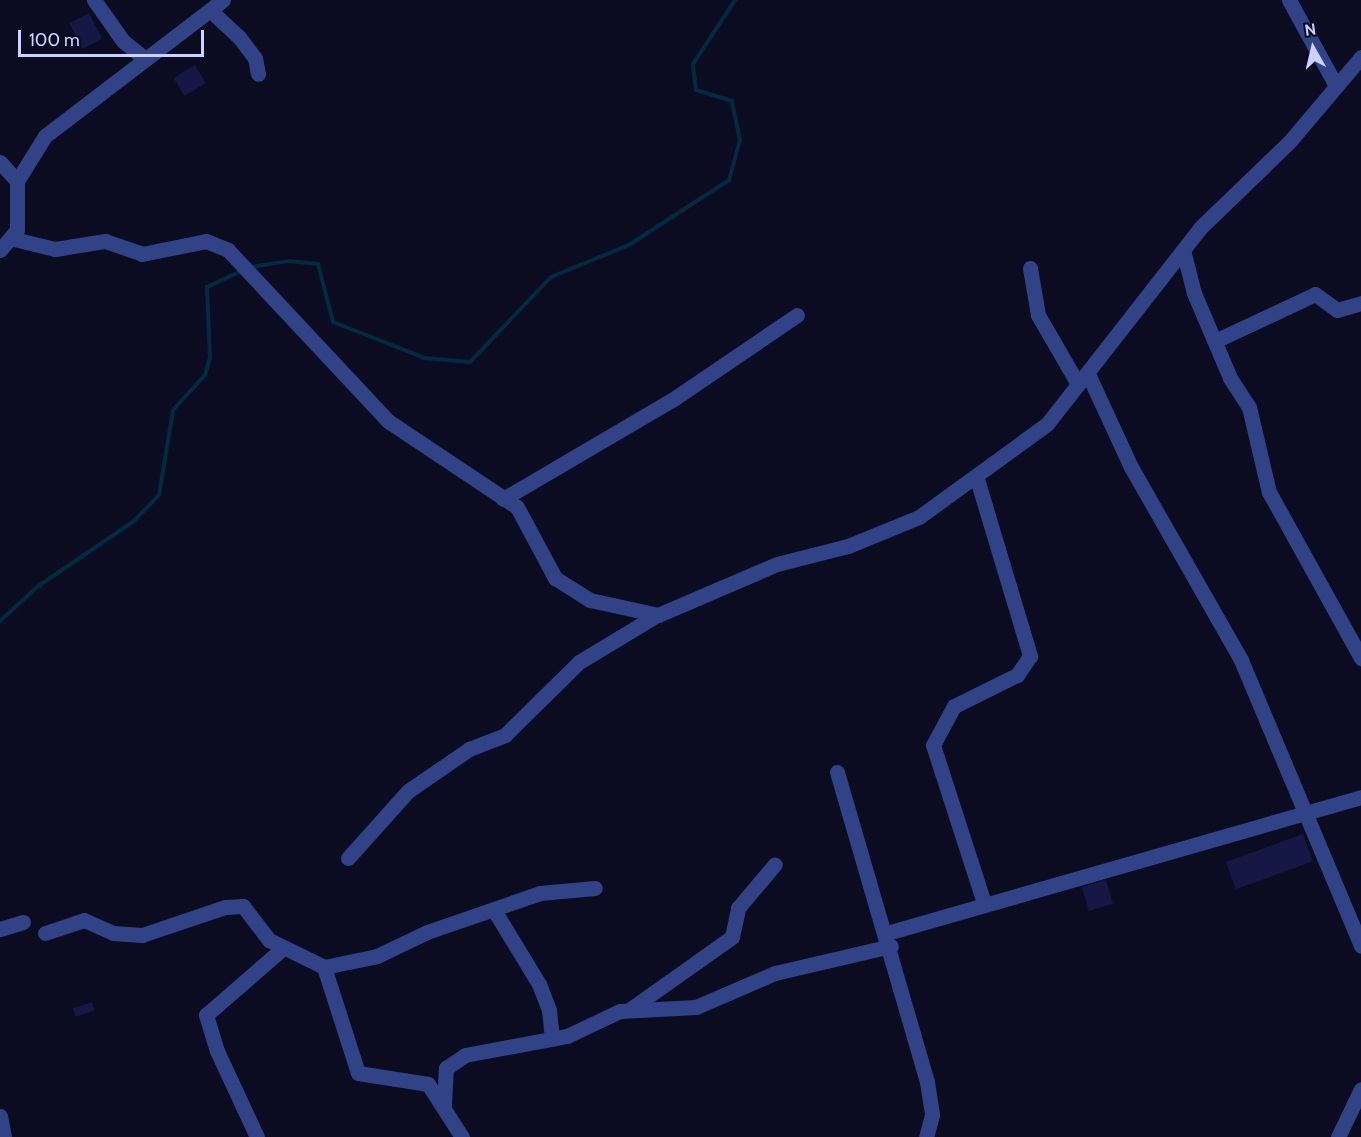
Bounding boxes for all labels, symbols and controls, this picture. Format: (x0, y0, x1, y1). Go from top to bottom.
scale bar (21, 18, 207, 56)
north arrow (1283, 18, 1343, 78)
text: N (1304, 19, 1317, 40)
text: 100 m (29, 29, 80, 51)

